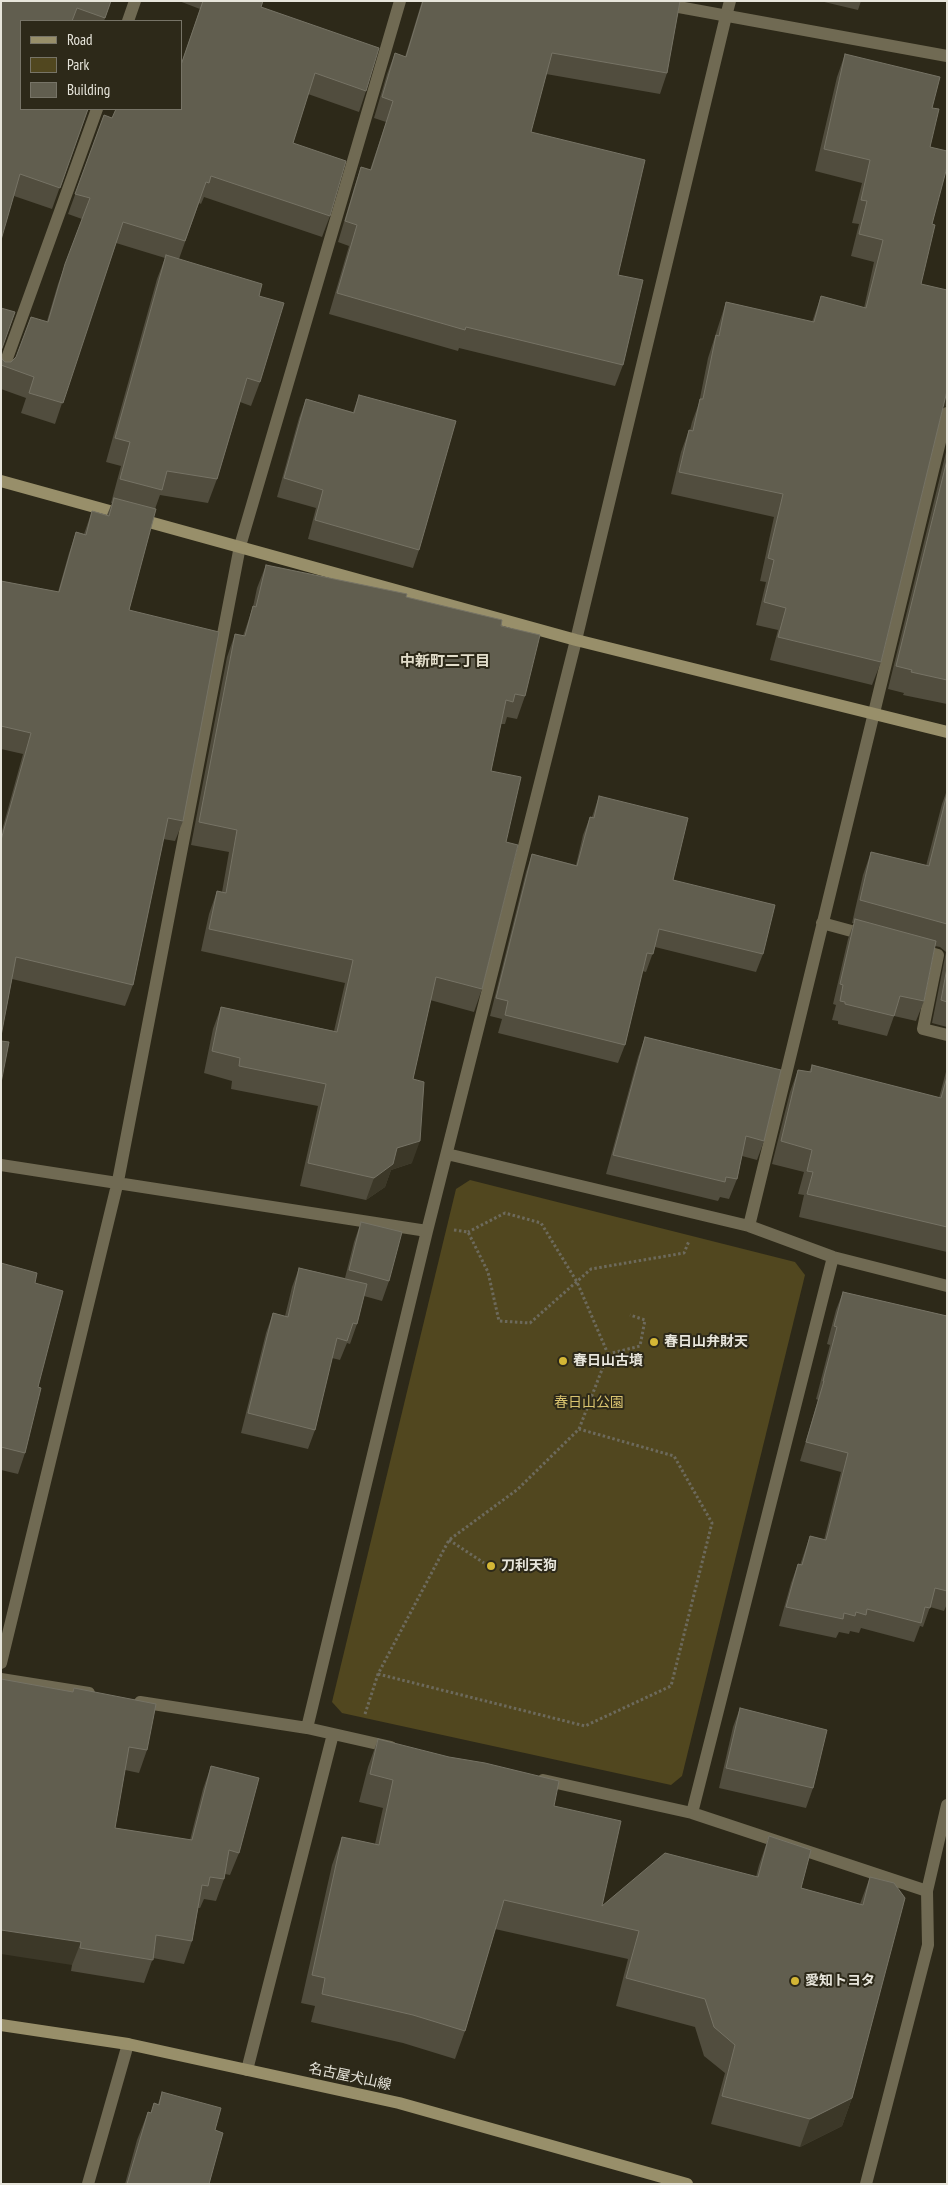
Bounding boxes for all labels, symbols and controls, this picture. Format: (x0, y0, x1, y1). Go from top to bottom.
legend (20, 20, 182, 110)
text: Road (67, 30, 93, 49)
text: Park (67, 55, 89, 74)
text: Building (67, 80, 110, 99)
district label: 中新町二丁目 (400, 653, 490, 671)
place label: 春日山弁財天 (664, 1334, 748, 1350)
marker: 春日山弁財天 (648, 1336, 660, 1348)
place label: 春日山古墳 (573, 1353, 643, 1369)
marker: 春日山古墳 (557, 1355, 569, 1367)
park label: 春日山公園 (554, 1395, 624, 1411)
place label: 刀利天狗 (501, 1558, 557, 1574)
marker: 刀利天狗 (485, 1560, 497, 1572)
place label: 愛知トヨタ (805, 1973, 875, 1989)
marker: 愛知トヨタ (789, 1975, 801, 1987)
street label: 名古屋犬山線 (307, 2060, 393, 2094)

